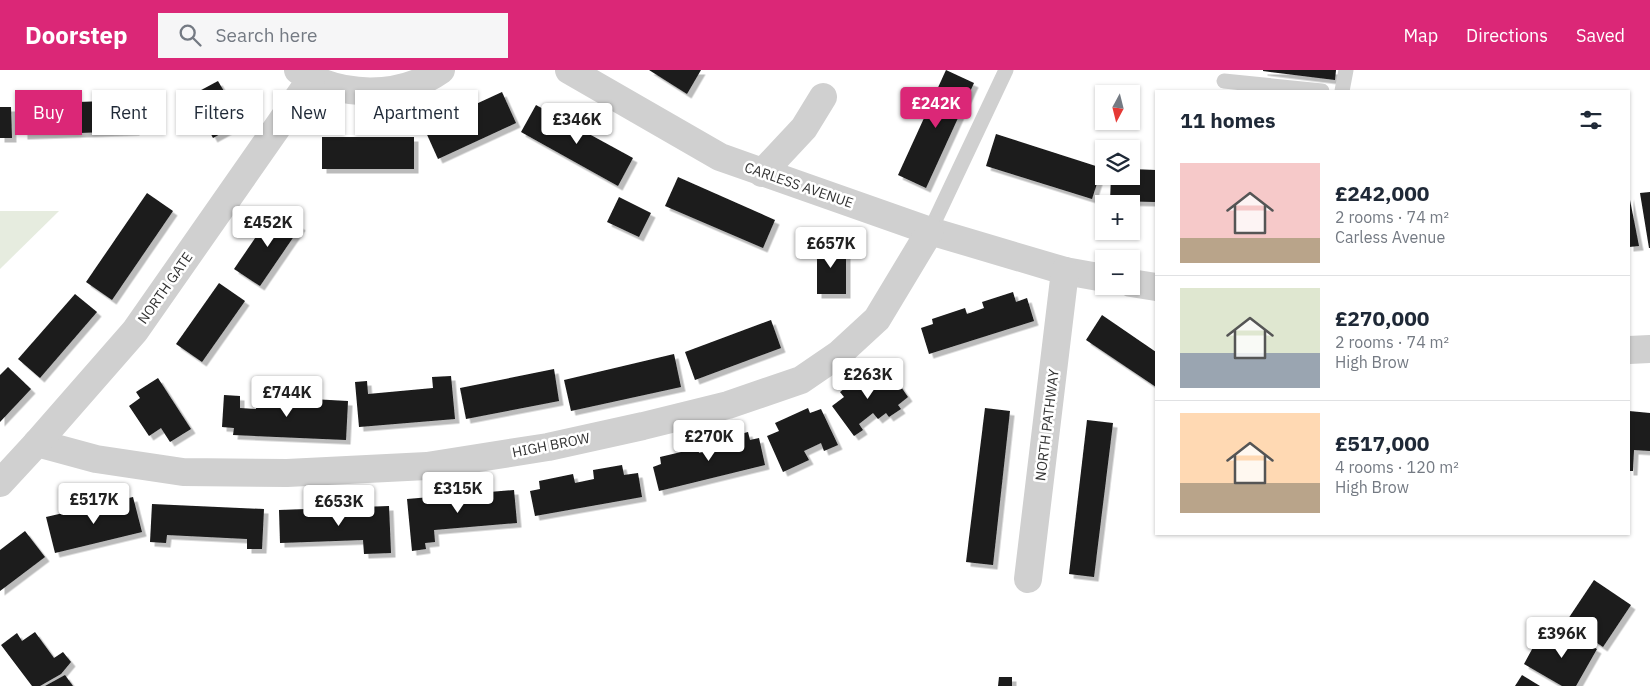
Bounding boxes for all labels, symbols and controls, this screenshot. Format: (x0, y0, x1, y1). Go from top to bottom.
search box (158, 13, 508, 58)
text: Doorstep (25, 19, 128, 51)
icon: search (176, 21, 204, 49)
text: Search here (216, 23, 317, 47)
text: Map (1403, 24, 1438, 47)
text: Directions (1466, 24, 1548, 47)
text: Saved (1576, 24, 1625, 47)
north arrow (1095, 85, 1140, 130)
map controls (1095, 85, 1140, 295)
pin: £242K (901, 87, 971, 129)
chip: Buy (15, 90, 82, 135)
chip: Rent (92, 90, 166, 135)
chip: Filters (176, 90, 263, 135)
chip: New (273, 90, 345, 135)
chip: Apartment (355, 90, 478, 135)
text: £242K (911, 93, 961, 113)
pin: £346K (542, 102, 612, 145)
text: 11 homes (1180, 106, 1276, 134)
icon: filters (1577, 106, 1605, 134)
text: £346K (552, 109, 602, 129)
button: layers (1095, 140, 1140, 185)
street label: CARLESS AVENUE (742, 158, 856, 212)
text: £242,000 (1335, 179, 1429, 207)
icon: home (1220, 183, 1280, 243)
button: + (1095, 195, 1140, 240)
pin: £452K (233, 206, 303, 248)
text: 2 rooms · 74 m² (1335, 207, 1449, 227)
text: £452K (243, 212, 293, 232)
pin: £657K (796, 226, 866, 269)
text: Carless Avenue (1335, 227, 1445, 247)
text: £657K (806, 233, 856, 253)
street label: NORTH GATE (134, 249, 196, 327)
button: − (1095, 250, 1140, 295)
text: £270,000 (1335, 304, 1429, 332)
icon: home (1220, 308, 1280, 368)
text: 2 rooms · 74 m² (1335, 332, 1449, 352)
text: High Brow (1335, 352, 1409, 372)
pin: £263K (833, 358, 903, 400)
text: £263K (843, 364, 893, 384)
street label: NORTH PATHWAY (1031, 367, 1063, 482)
pin: £744K (252, 376, 322, 418)
text: £744K (262, 382, 312, 402)
pin: £270K (674, 420, 744, 462)
text: £270K (684, 426, 734, 446)
street label: HIGH BROW (511, 429, 592, 461)
text: £517,000 (1335, 429, 1429, 457)
icon: home (1220, 433, 1280, 493)
text: 4 rooms · 120 m² (1335, 457, 1459, 477)
pin: £315K (423, 472, 493, 514)
text: High Brow (1335, 477, 1409, 497)
text: £315K (433, 478, 483, 498)
pin: £517K (59, 482, 129, 525)
pin: £653K (304, 484, 374, 527)
text: £517K (69, 489, 119, 509)
text: £653K (314, 491, 364, 511)
pin: £396K (1527, 616, 1597, 659)
text: £396K (1537, 623, 1587, 643)

